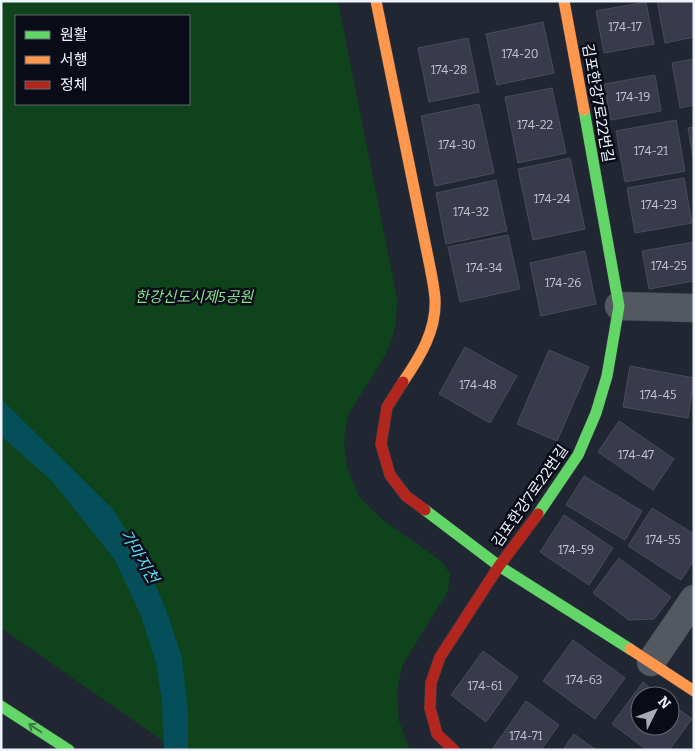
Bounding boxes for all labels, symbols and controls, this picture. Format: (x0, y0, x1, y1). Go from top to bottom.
legend (15, 15, 190, 105)
house number: 174-17 (608, 20, 642, 34)
text: 원활 (60, 26, 88, 44)
street label: 김포한강7로22번길 (579, 42, 617, 164)
house number: 174-20 (501, 47, 539, 61)
text: 서행 (60, 51, 88, 69)
house number: 174-28 (431, 63, 467, 77)
text: 정체 (60, 76, 88, 94)
house number: 174-19 (616, 90, 650, 104)
house number: 174-22 (517, 118, 553, 132)
house number: 174-30 (438, 138, 476, 152)
house number: 174-21 (634, 144, 668, 158)
house number: 174-24 (534, 192, 570, 206)
house number: 174-23 (641, 198, 677, 212)
house number: 174-32 (453, 205, 489, 219)
house number: 174-25 (651, 259, 687, 273)
house number: 174-34 (466, 261, 502, 275)
house number: 174-26 (545, 276, 581, 290)
park label: 한강신도시제5공원 (135, 288, 254, 306)
house number: 174-48 (459, 378, 497, 392)
house number: 174-45 (640, 388, 676, 402)
street label: 김포한강7로22번길 (488, 442, 572, 550)
house number: 174-47 (618, 448, 654, 462)
water label: 가마지천 (117, 526, 164, 588)
house number: 174-55 (645, 533, 681, 547)
house number: 174-59 (558, 543, 594, 557)
house number: 174-63 (566, 673, 603, 687)
house number: 174-61 (468, 679, 503, 693)
north arrow (630, 686, 680, 736)
text: N (654, 693, 674, 712)
one-way arrow (28, 723, 42, 733)
house number: 174-71 (509, 729, 543, 743)

